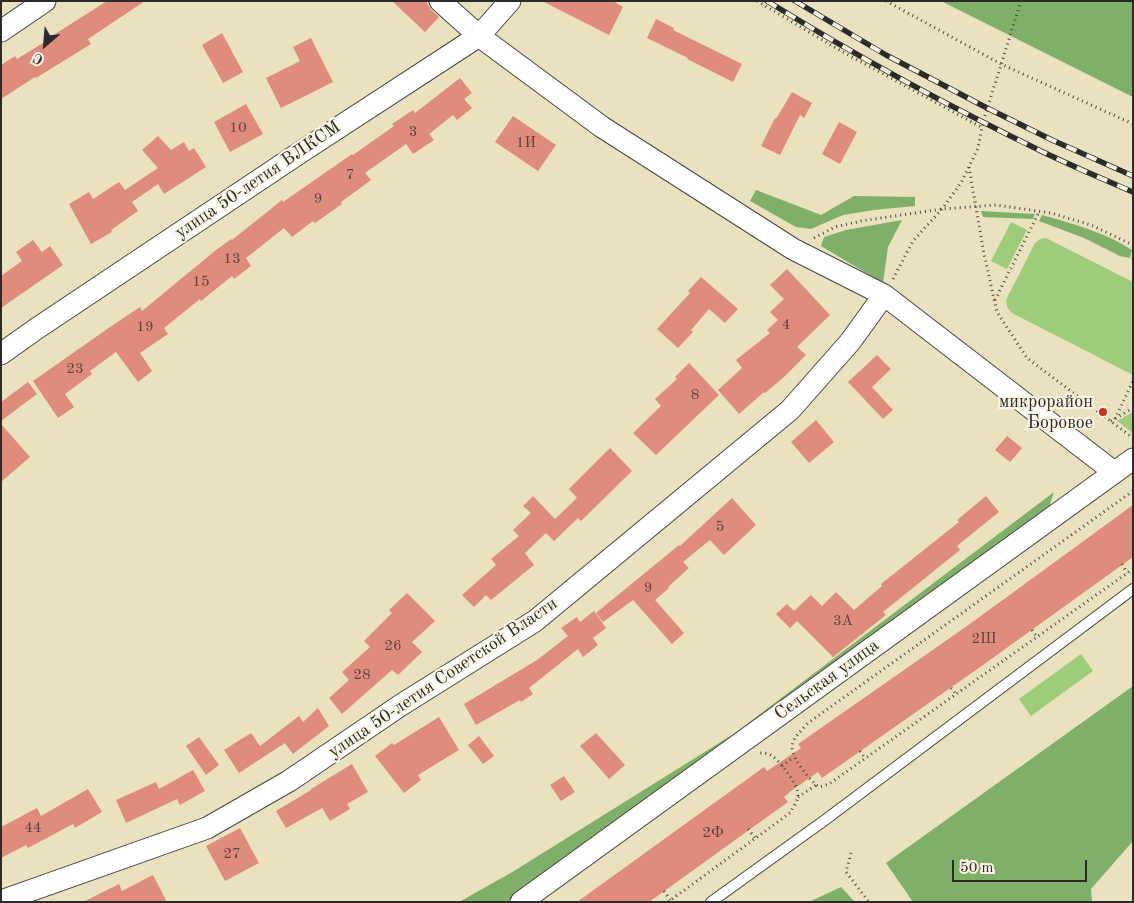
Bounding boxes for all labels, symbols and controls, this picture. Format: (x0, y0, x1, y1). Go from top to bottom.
north arrow (20, 20, 70, 70)
text: С (31, 50, 45, 67)
street label: улица 50-летия ВЛКСМ (171, 116, 345, 244)
house number: 10 (229, 119, 247, 137)
house number: 3 (409, 123, 417, 141)
house number: 1И (516, 134, 536, 152)
house number: 7 (346, 166, 354, 184)
house number: 9 (314, 190, 322, 208)
house number: 13 (223, 250, 241, 268)
house number: 15 (192, 273, 210, 291)
house number: 4 (782, 316, 790, 334)
house number: 19 (136, 318, 154, 336)
house number: 23 (66, 360, 84, 378)
house number: 8 (691, 386, 699, 404)
place label: микрорайон Боровое (999, 391, 1093, 434)
marker: микрорайон Боровое (1097, 406, 1109, 418)
house number: 5 (716, 518, 724, 536)
house number: 9 (644, 579, 652, 597)
street label: улица 50-летия Советской Власти (324, 593, 562, 763)
house number: 3А (833, 612, 853, 630)
house number: 2Ш (971, 630, 997, 648)
street label: Сельская улица (770, 635, 884, 725)
house number: 26 (384, 637, 402, 655)
house number: 28 (353, 666, 371, 684)
house number: 44 (24, 819, 42, 837)
house number: 2Ф (702, 824, 724, 842)
house number: 27 (223, 845, 241, 863)
scale bar (954, 850, 1089, 882)
text: 50 m (960, 861, 994, 876)

